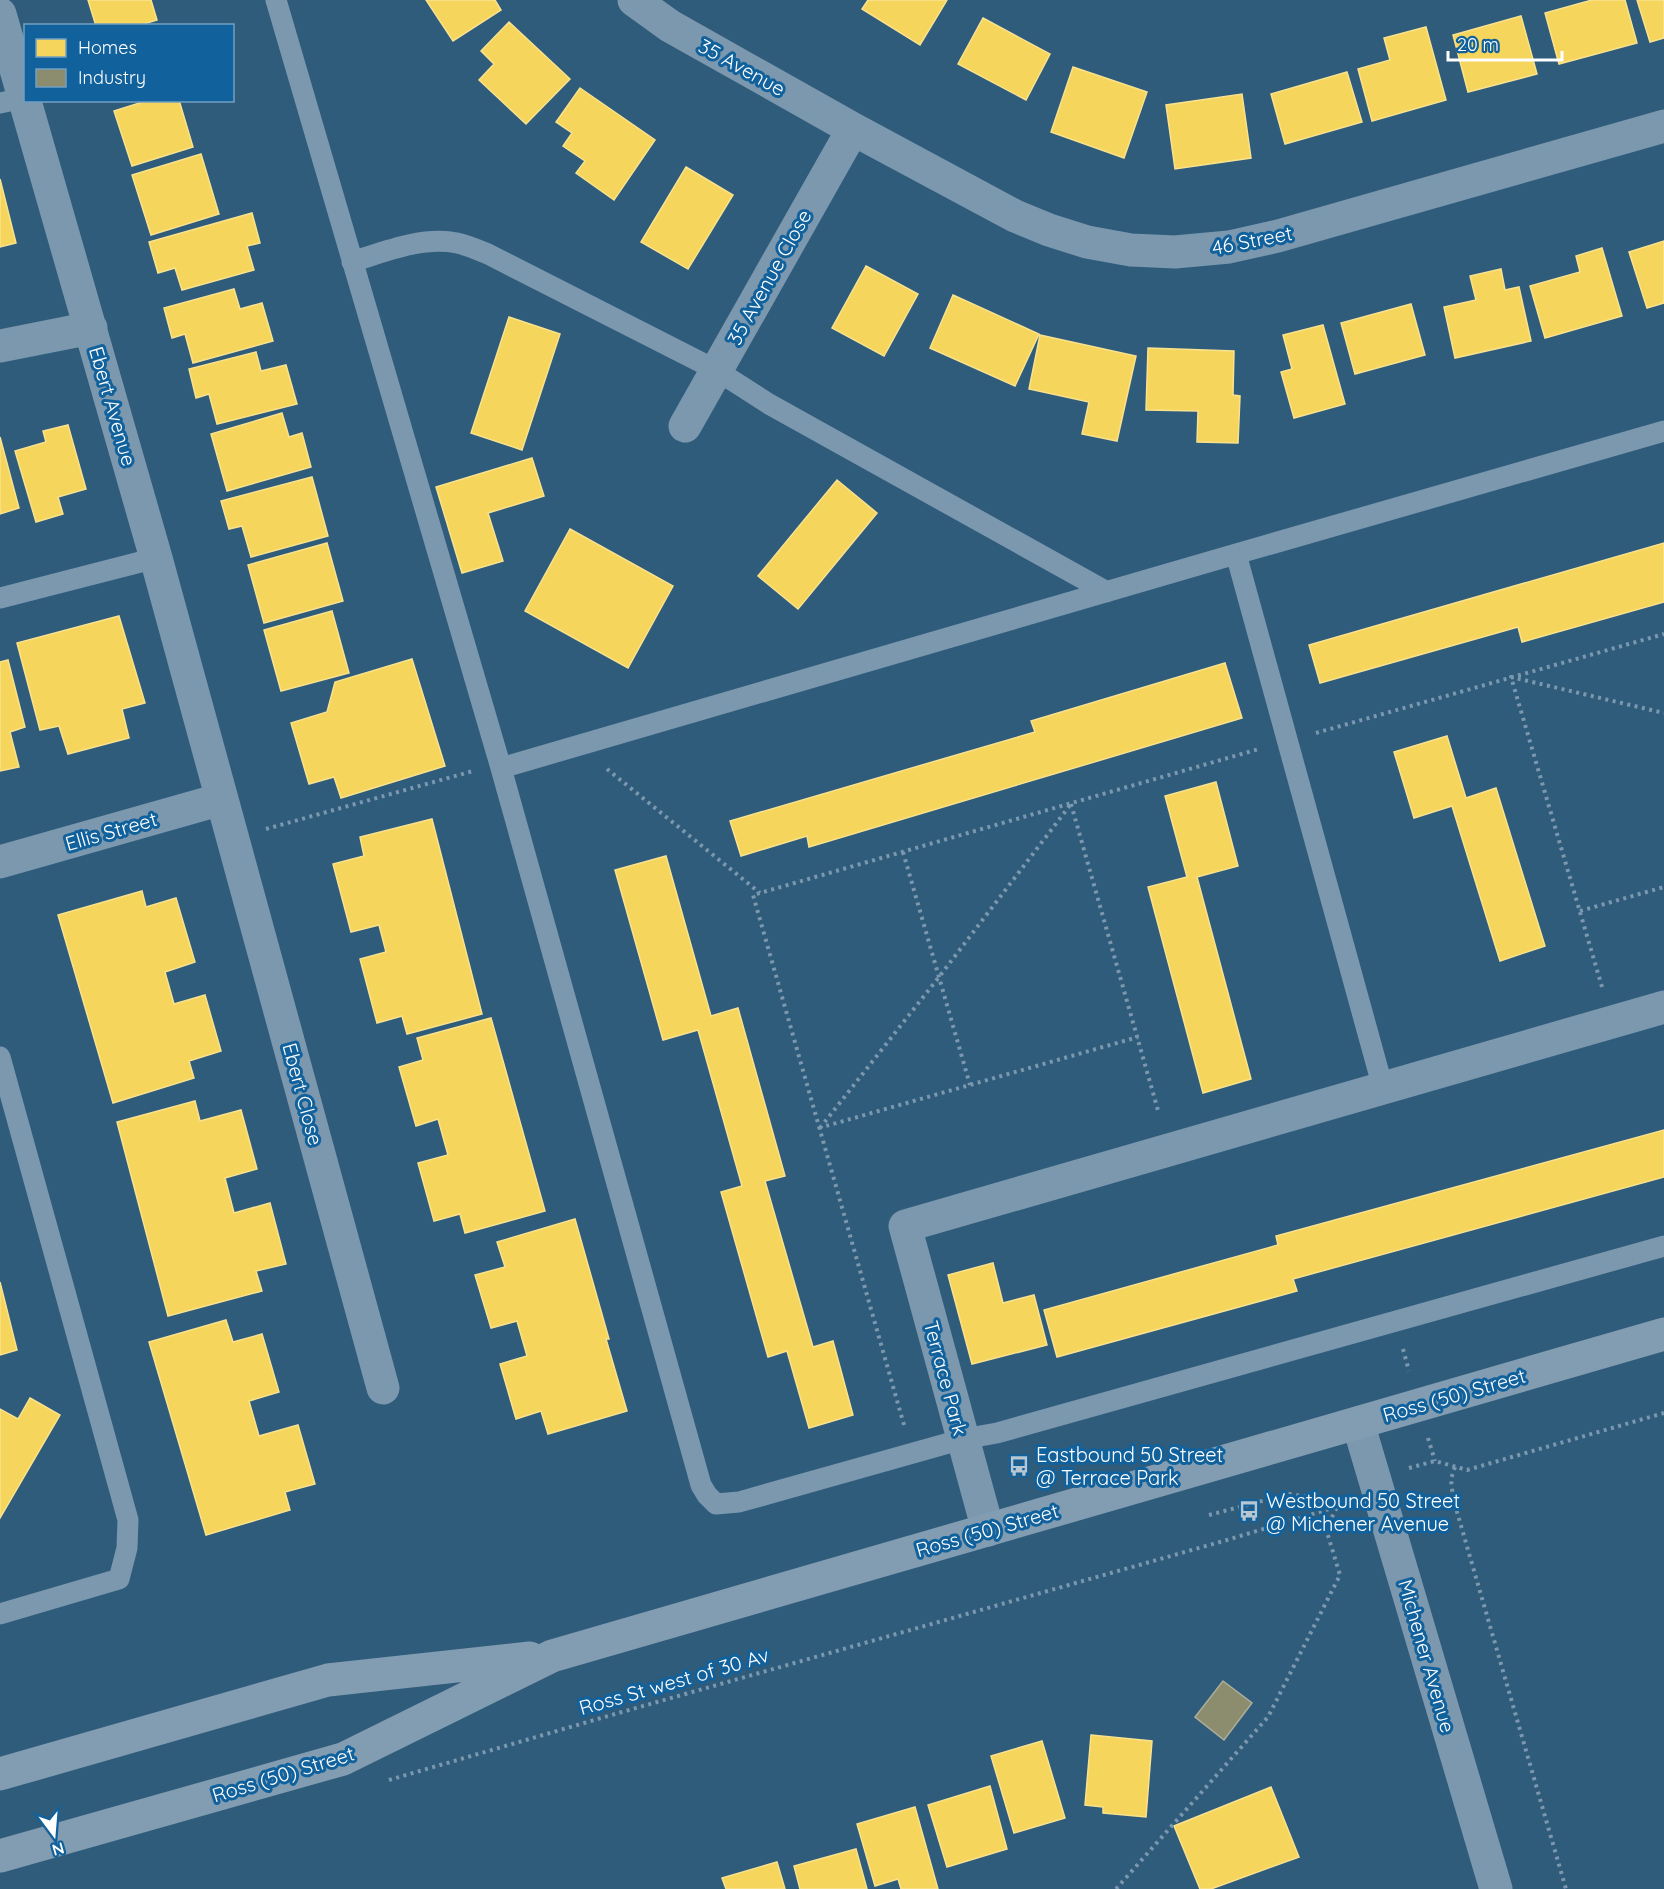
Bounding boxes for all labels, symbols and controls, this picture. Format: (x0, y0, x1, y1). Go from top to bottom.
legend (24, 24, 234, 102)
scale bar (1448, 24, 1562, 62)
street label: 35 Avenue (694, 33, 790, 101)
text: 20 m (1457, 33, 1499, 56)
text: Homes (78, 36, 137, 59)
text: Industry (78, 66, 146, 89)
street label: 35 Avenue Close (721, 205, 817, 349)
street label: 46 Street (1210, 220, 1295, 260)
street label: Ebert Avenue (84, 343, 142, 469)
street label: Ellis Street (62, 806, 160, 856)
street label: Ebert Close (277, 1040, 329, 1148)
street label: Terrace Park (919, 1318, 973, 1438)
street label: Ross (50) Street (1380, 1363, 1529, 1427)
place label: Eastbound 50 Street @ Terrace Park (1036, 1442, 1223, 1490)
bus stop icon: Eastbound 50 Street @ Terrace Park (1007, 1454, 1031, 1478)
place label: Westbound 50 Street @ Michener Avenue (1266, 1488, 1460, 1536)
street label: Ross (50) Street (913, 1498, 1062, 1562)
bus stop icon: Westbound 50 Street @ Michener Avenue (1237, 1499, 1261, 1523)
street label: Michener Avenue (1393, 1576, 1461, 1736)
street label: Ross St west of 30 Av (576, 1642, 772, 1720)
street label: Ross (50) Street (209, 1740, 357, 1808)
north arrow (24, 1805, 84, 1865)
text: N (50, 1838, 67, 1861)

